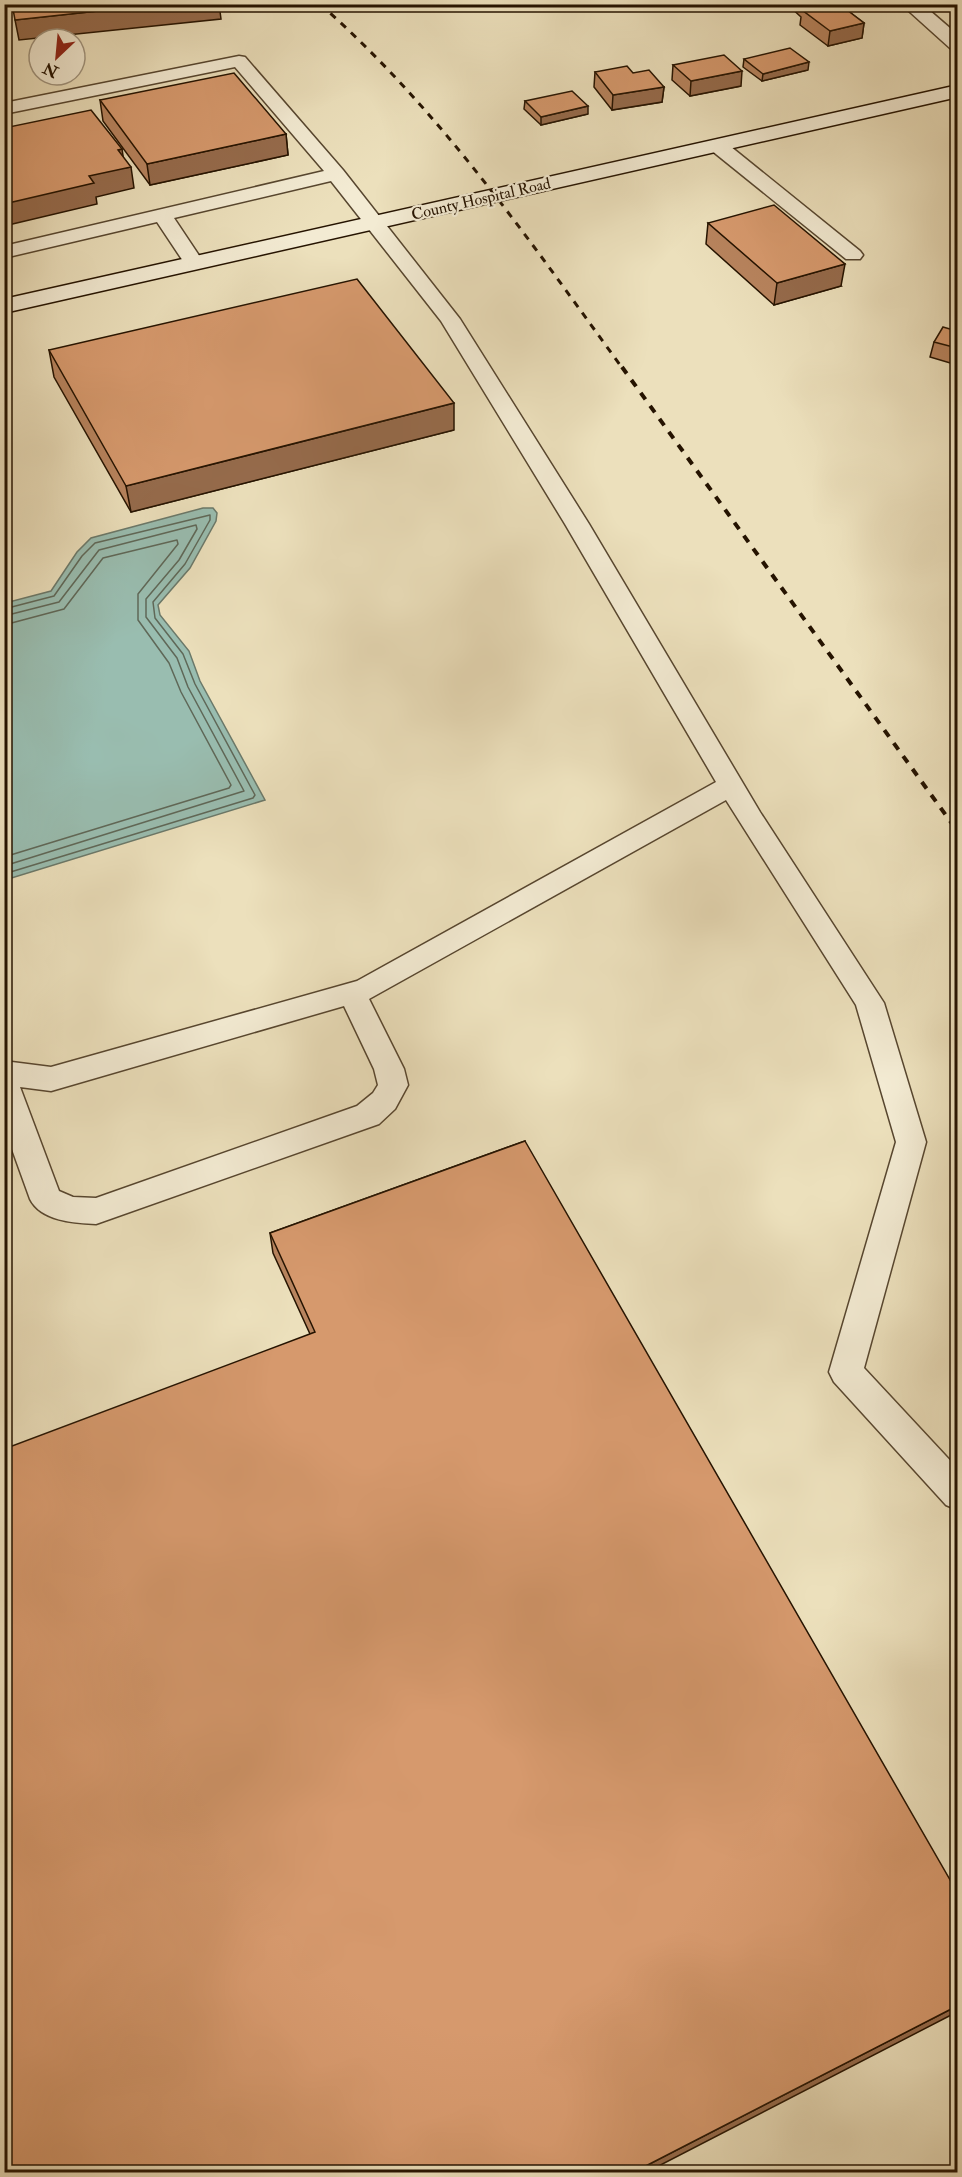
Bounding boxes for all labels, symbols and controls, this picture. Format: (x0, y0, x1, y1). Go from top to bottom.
north arrow (27, 27, 87, 87)
text: N (39, 57, 63, 82)
street label: County Hospital Road (409, 173, 553, 226)

